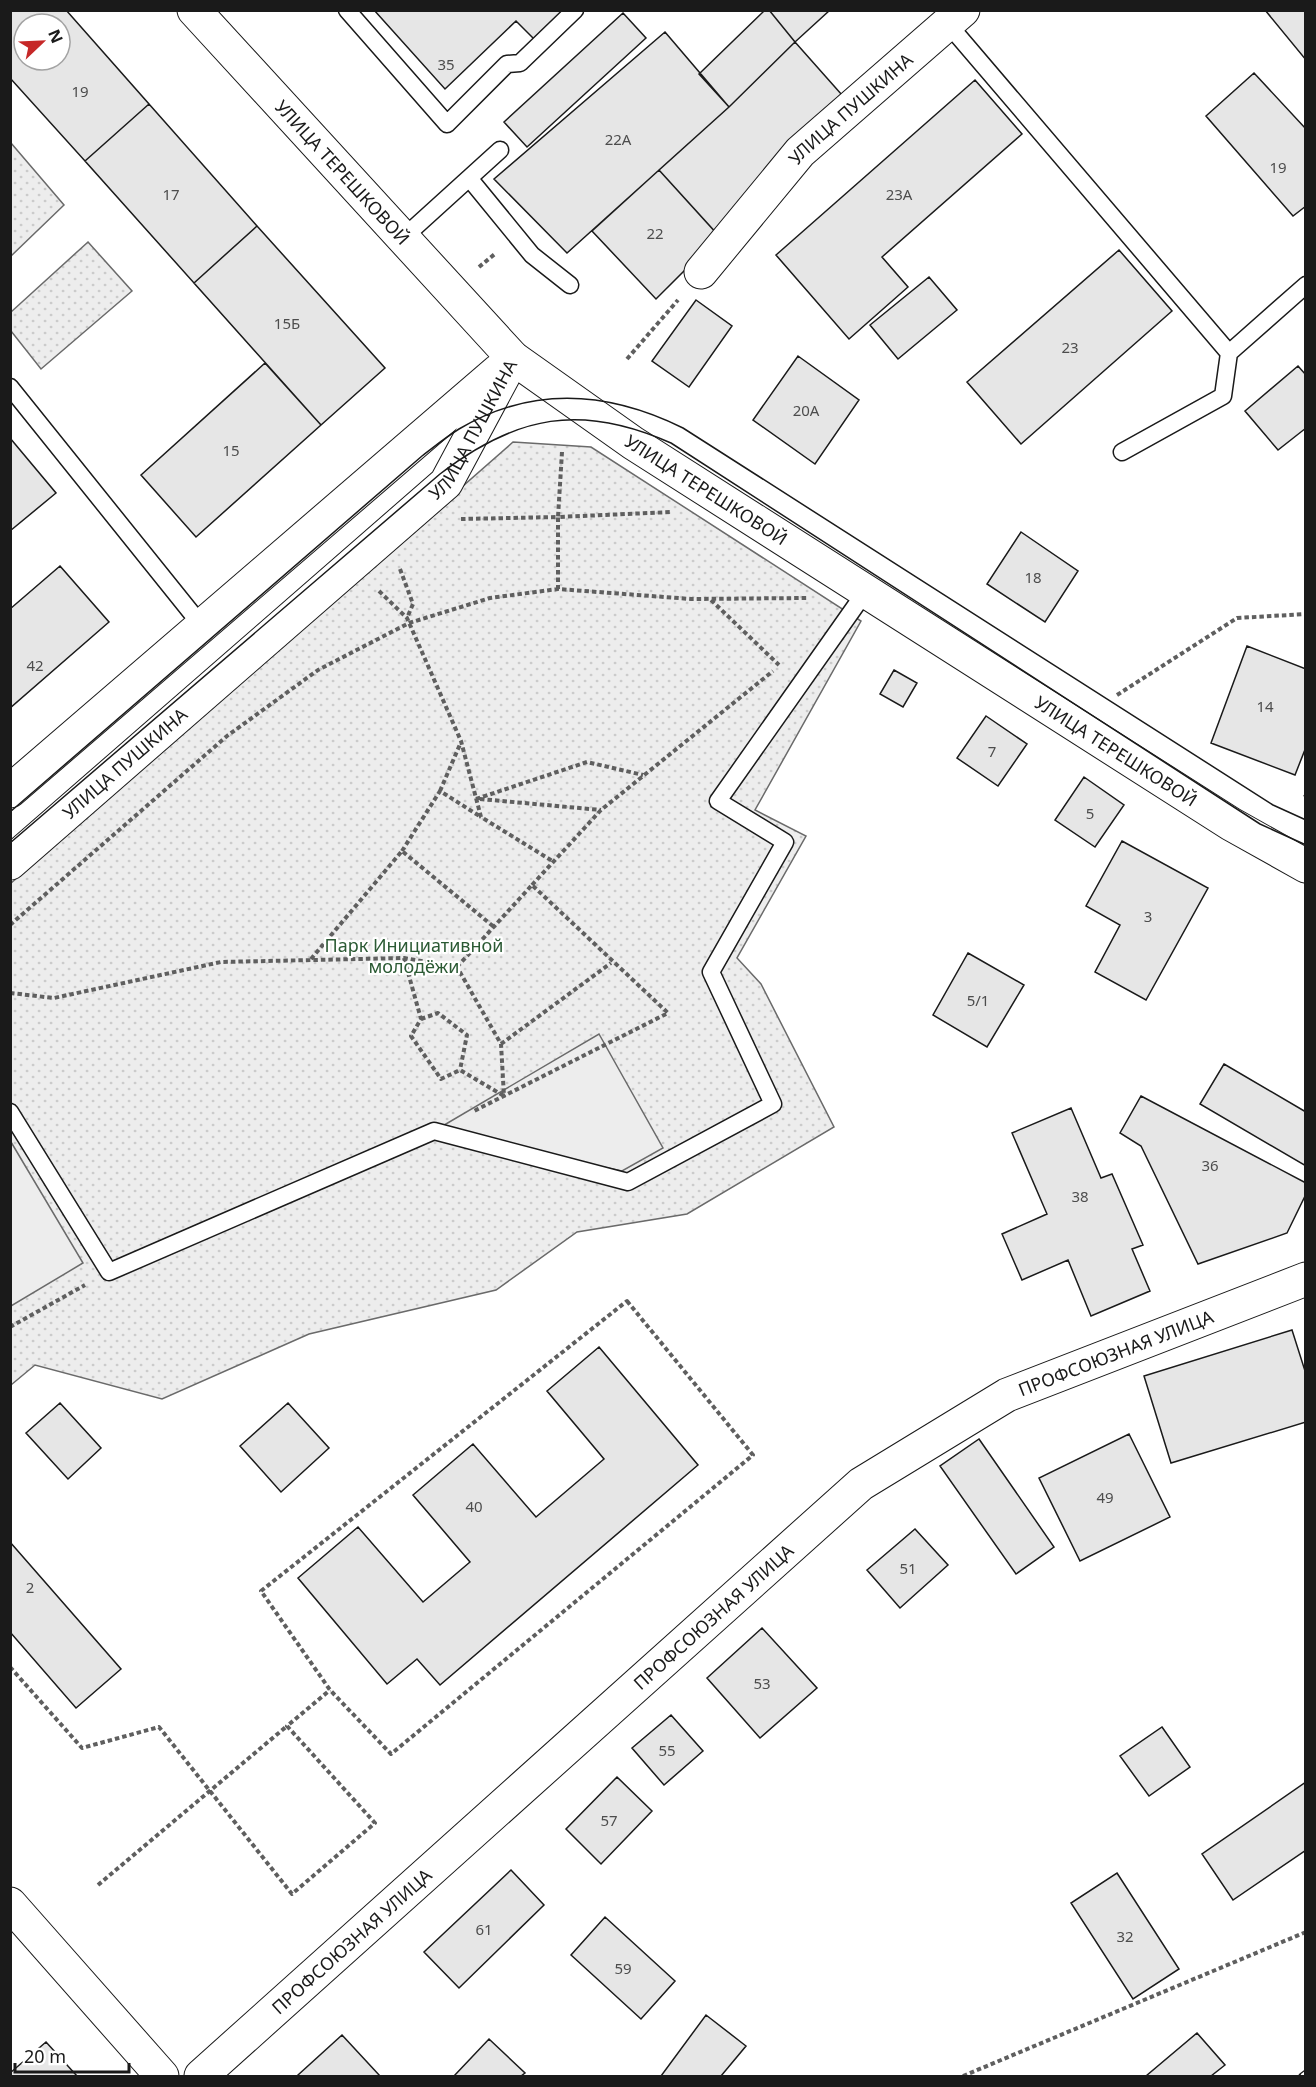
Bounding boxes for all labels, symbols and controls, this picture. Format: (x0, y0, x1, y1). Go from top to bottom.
north arrow (12, 12, 72, 72)
text: N (43, 26, 68, 46)
street label: УЛИЦА ПУШКИНА (783, 47, 918, 169)
house number: 35 (437, 54, 455, 74)
house number: 19 (71, 81, 89, 101)
street label: УЛИЦА ТЕРЕШКОВОЙ (270, 95, 415, 250)
house number: 22А (605, 129, 632, 149)
house number: 19 (1269, 157, 1287, 177)
house number: 17 (162, 184, 180, 204)
house number: 23А (886, 184, 913, 204)
house number: 22 (646, 223, 664, 243)
house number: 15Б (274, 313, 300, 333)
house number: 23 (1061, 337, 1079, 357)
street label: УЛИЦА ПУШКИНА (424, 355, 522, 505)
house number: 20А (793, 400, 820, 420)
street label: УЛИЦА ТЕРЕШКОВОЙ (620, 429, 792, 550)
house number: 15 (222, 440, 240, 460)
house number: 18 (1024, 567, 1042, 587)
house number: 42 (26, 655, 44, 675)
street label: УЛИЦА ТЕРЕШКОВОЙ (1030, 690, 1202, 812)
house number: 14 (1256, 696, 1274, 716)
street label: УЛИЦА ПУШКИНА (57, 702, 192, 824)
house number: 7 (988, 741, 996, 761)
house number: 5 (1086, 803, 1094, 823)
house number: 3 (1144, 906, 1152, 926)
park label: Парк Инициативной молодёжи (325, 933, 503, 978)
house number: 5/1 (967, 990, 989, 1010)
house number: 36 (1201, 1155, 1219, 1175)
house number: 38 (1071, 1186, 1089, 1206)
street label: ПРОФСОЮЗНАЯ УЛИЦА (1015, 1304, 1217, 1402)
house number: 49 (1096, 1487, 1114, 1507)
house number: 40 (465, 1496, 483, 1516)
street label: ПРОФСОЮЗНАЯ УЛИЦА (628, 1538, 799, 1695)
house number: 51 (899, 1558, 917, 1578)
house number: 2 (26, 1577, 34, 1597)
house number: 53 (753, 1673, 771, 1693)
house number: 55 (658, 1740, 676, 1760)
house number: 57 (600, 1810, 618, 1830)
street label: ПРОФСОЮЗНАЯ УЛИЦА (266, 1863, 437, 2019)
house number: 61 (475, 1919, 493, 1939)
house number: 32 (1116, 1926, 1134, 1946)
house number: 59 (614, 1958, 632, 1978)
scale bar (15, 2036, 129, 2074)
text: 20 m (24, 2044, 66, 2068)

